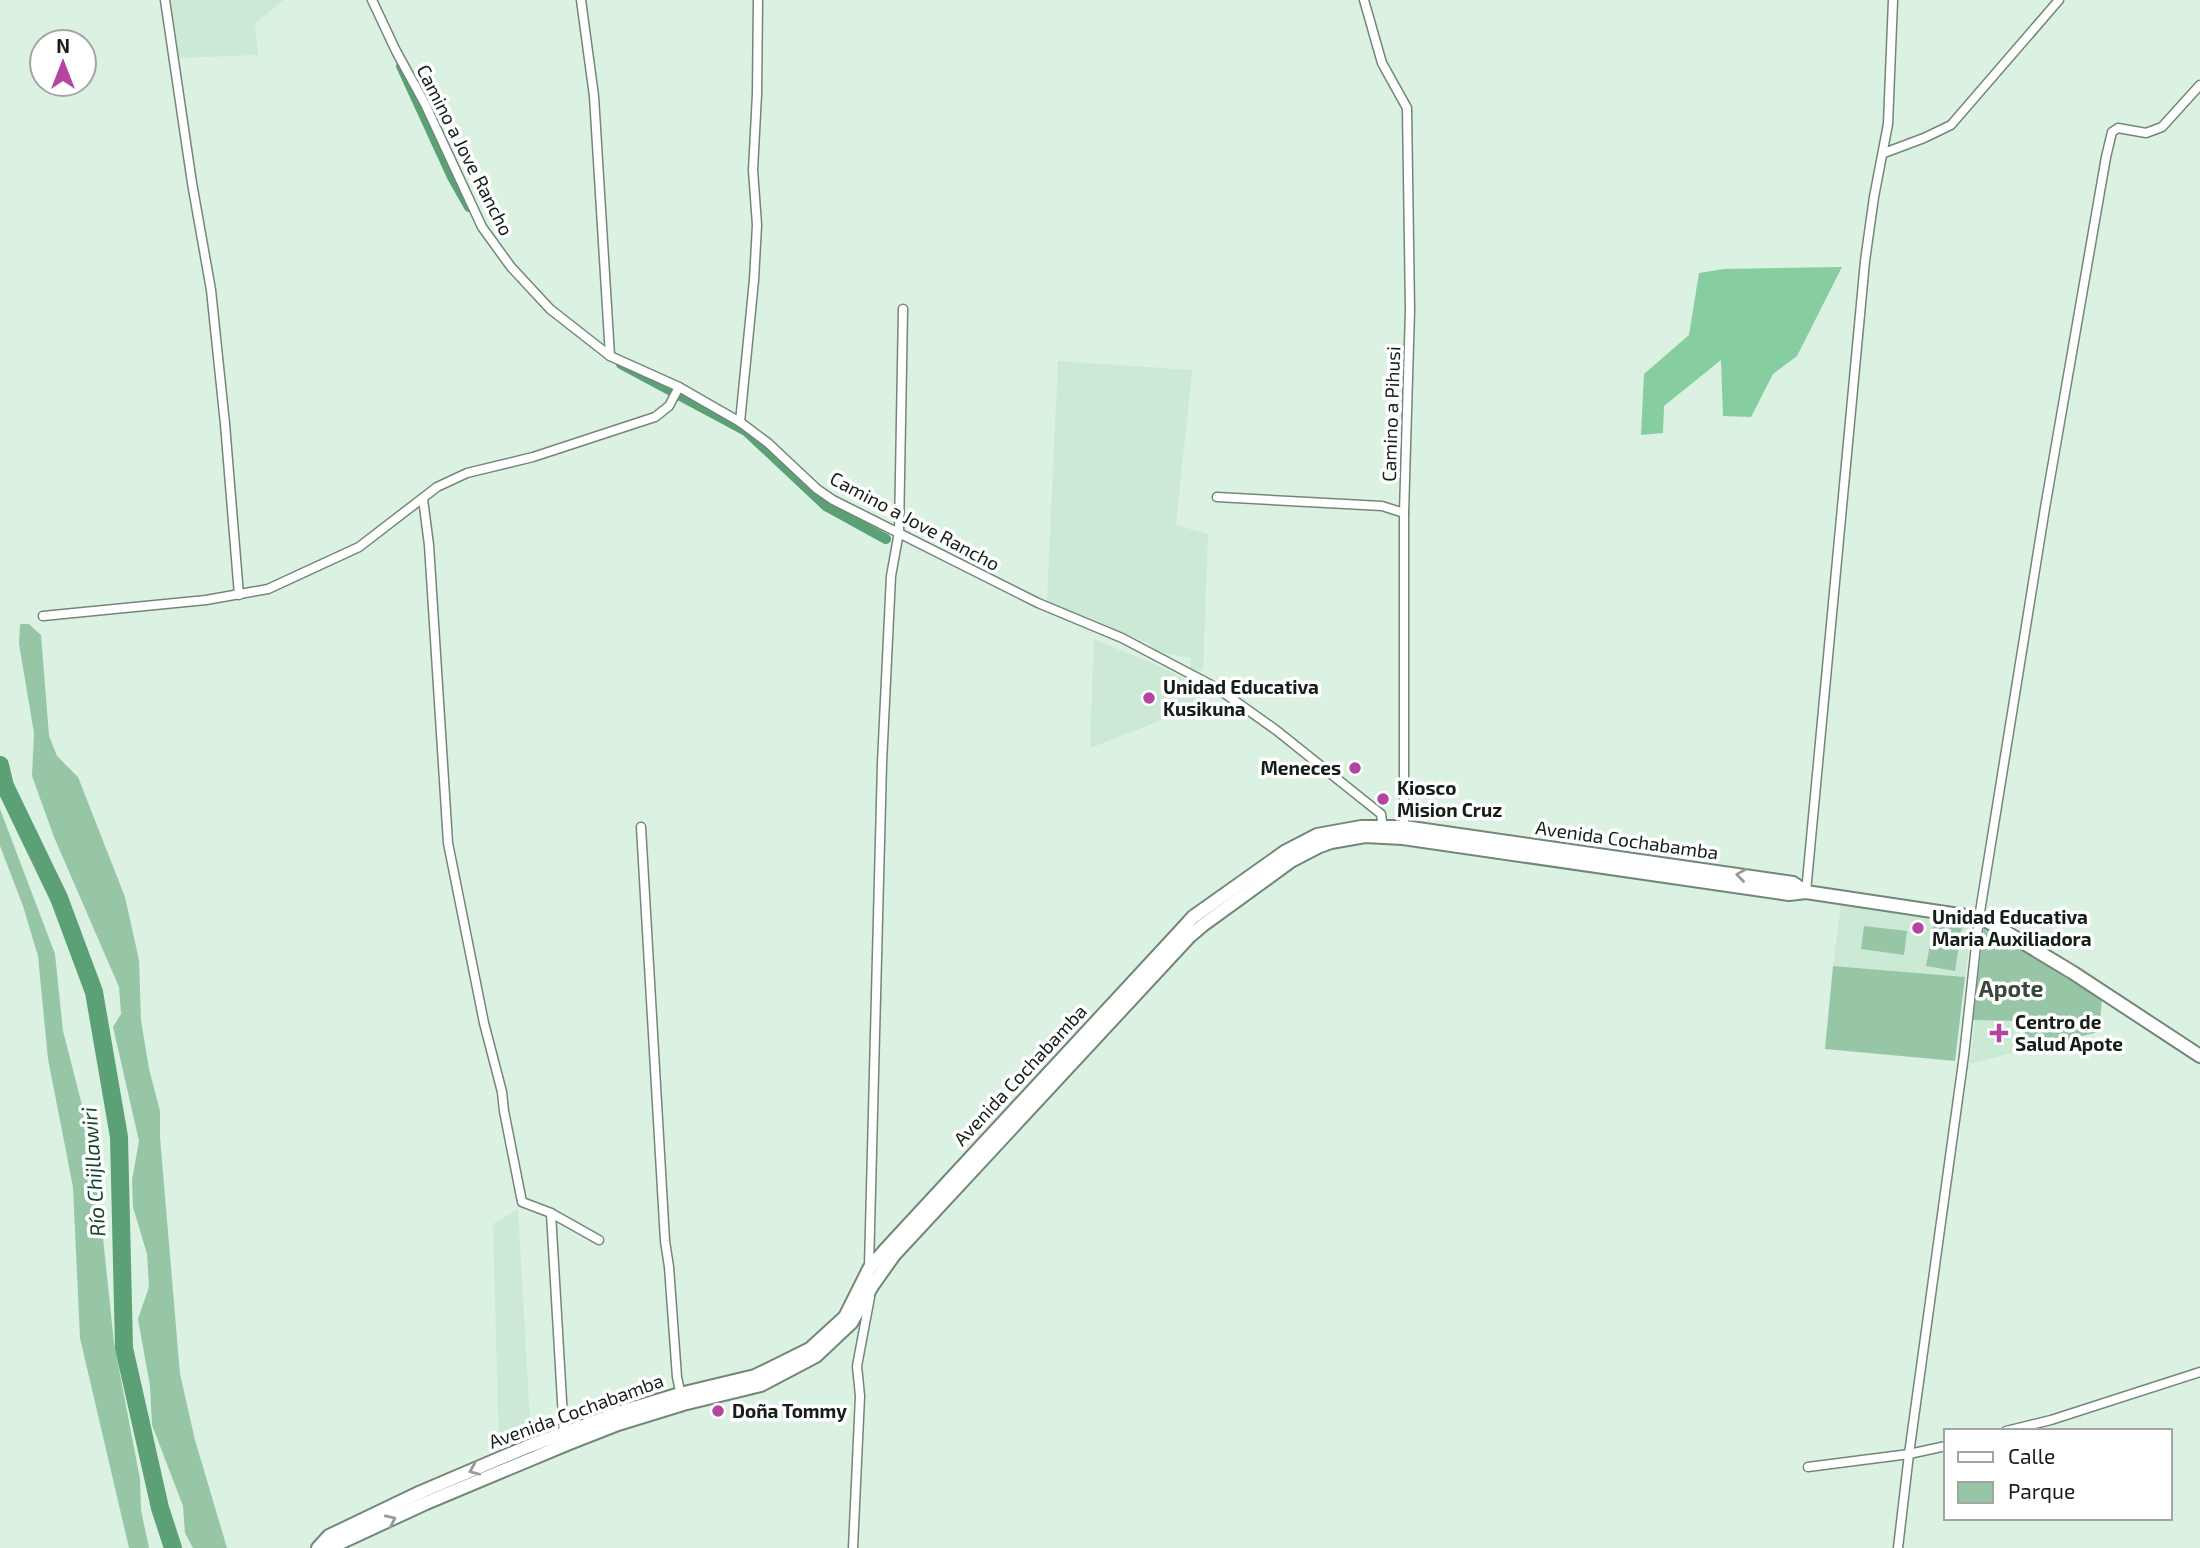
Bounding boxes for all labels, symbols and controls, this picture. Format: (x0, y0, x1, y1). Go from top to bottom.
north arrow (28, 28, 98, 98)
text: N (56, 34, 70, 57)
street label: Camino a Jove Rancho (412, 60, 519, 239)
street label: Camino a Pihusi (1377, 346, 1404, 482)
street label: Camino a Jove Rancho (826, 466, 1004, 575)
place label: Unidad Educativa Kusikuna (1163, 675, 1319, 720)
marker: Unidad Educativa Kusikuna (1141, 690, 1157, 706)
place label: Meneces (1260, 756, 1341, 779)
marker: Meneces (1347, 760, 1363, 776)
place label: Kiosco Mision Cruz (1397, 776, 1502, 821)
marker: Kiosco Mision Cruz (1375, 791, 1391, 807)
street label: Avenida Cochabamba (1534, 815, 1720, 864)
one-way arrow (1735, 868, 1747, 883)
place label: Unidad Educativa Maria Auxiliadora (1932, 905, 2092, 950)
marker: Unidad Educativa Maria Auxiliadora (1910, 920, 1926, 936)
district label: Apote (1979, 974, 2043, 1002)
street label: Avenida Cochabamba (948, 999, 1091, 1150)
place label: Centro de Salud Apote (2015, 1010, 2123, 1055)
marker: Centro de Salud Apote (1989, 1023, 2009, 1043)
water label: Río Chijllawiri (76, 1106, 111, 1238)
street label: Avenida Cochabamba (485, 1368, 666, 1453)
place label: Doña Tommy (732, 1399, 847, 1423)
marker: Doña Tommy (710, 1403, 726, 1419)
legend (1944, 1429, 2172, 1520)
text: Calle (2008, 1443, 2055, 1468)
one-way arrow (468, 1462, 481, 1476)
text: Parque (2008, 1478, 2075, 1503)
one-way arrow (384, 1514, 396, 1528)

